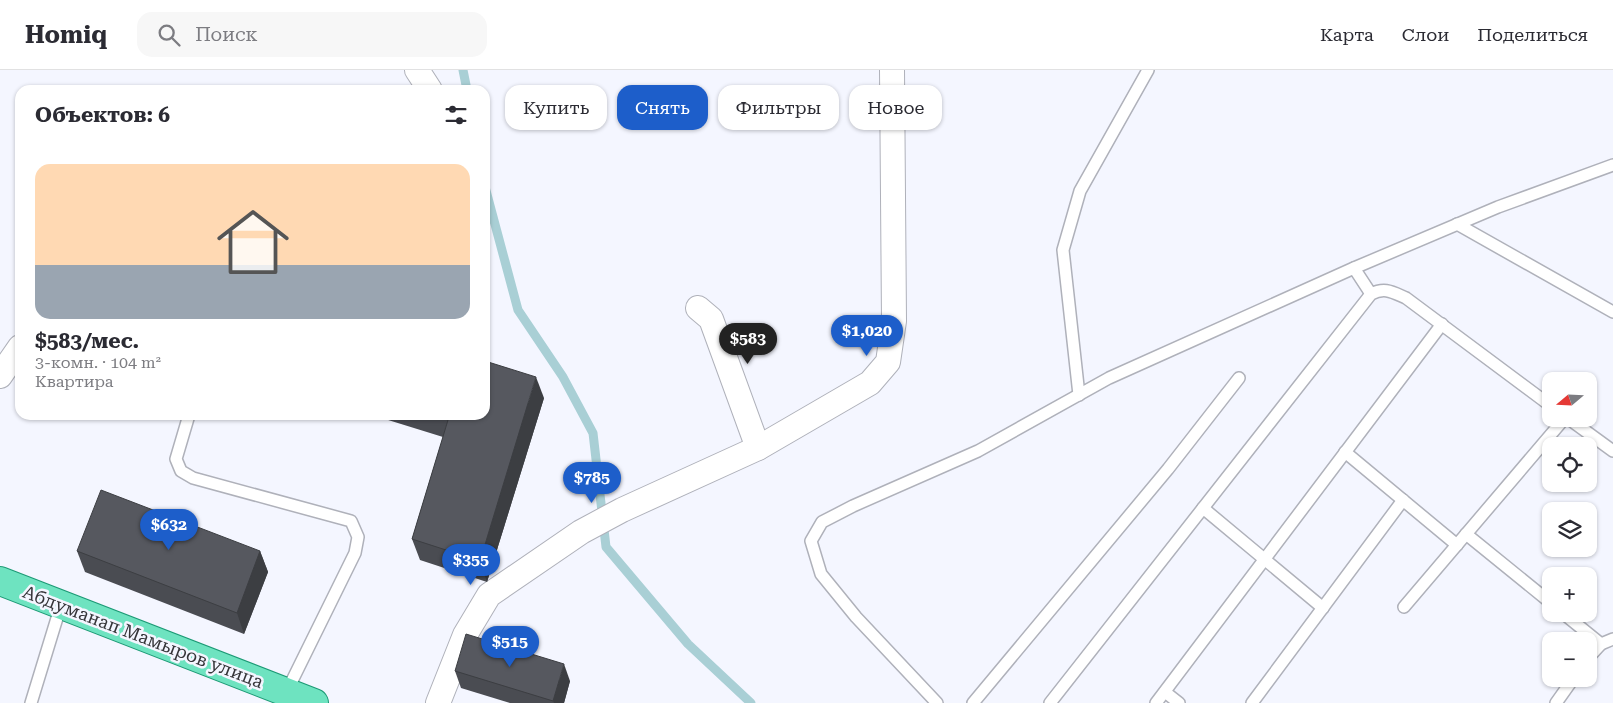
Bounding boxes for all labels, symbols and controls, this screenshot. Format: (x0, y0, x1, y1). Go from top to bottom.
search box (137, 12, 487, 57)
text: Homiq (25, 21, 107, 49)
icon: search (155, 21, 183, 49)
text: Поиск (195, 23, 258, 46)
text: Карта (1320, 24, 1374, 45)
text: Слои (1402, 24, 1449, 45)
text: Поделиться (1477, 24, 1588, 45)
chip: Купить (505, 85, 607, 130)
chip: Снять (617, 85, 708, 130)
chip: Фильтры (718, 85, 839, 130)
chip: Новое (849, 85, 942, 130)
icon: filters (442, 101, 470, 129)
text: Объектов: 6 (35, 103, 170, 127)
icon: home (208, 197, 298, 287)
pin: $1,020 (826, 314, 908, 357)
text: $1,020 (842, 321, 892, 340)
pin: $583 (718, 322, 778, 365)
text: $583/мес. (35, 329, 139, 353)
text: $583 (730, 329, 766, 348)
text: 3-комн. · 104 m² (35, 353, 161, 372)
text: Квартира (35, 372, 113, 391)
north arrow (1542, 372, 1598, 428)
map controls (1542, 372, 1597, 687)
button: locate (1542, 437, 1597, 492)
pin: $785 (562, 462, 622, 504)
text: $785 (574, 468, 610, 487)
button: layers (1542, 502, 1597, 557)
pin: $632 (139, 508, 199, 551)
text: $632 (151, 515, 187, 534)
pin: $355 (441, 544, 501, 586)
text: $355 (453, 550, 489, 569)
button: + (1542, 567, 1597, 622)
street label: Абдуманап Мамыров улица (20, 581, 267, 692)
pin: $515 (480, 626, 540, 668)
text: $515 (492, 632, 528, 651)
button: − (1542, 632, 1597, 687)

